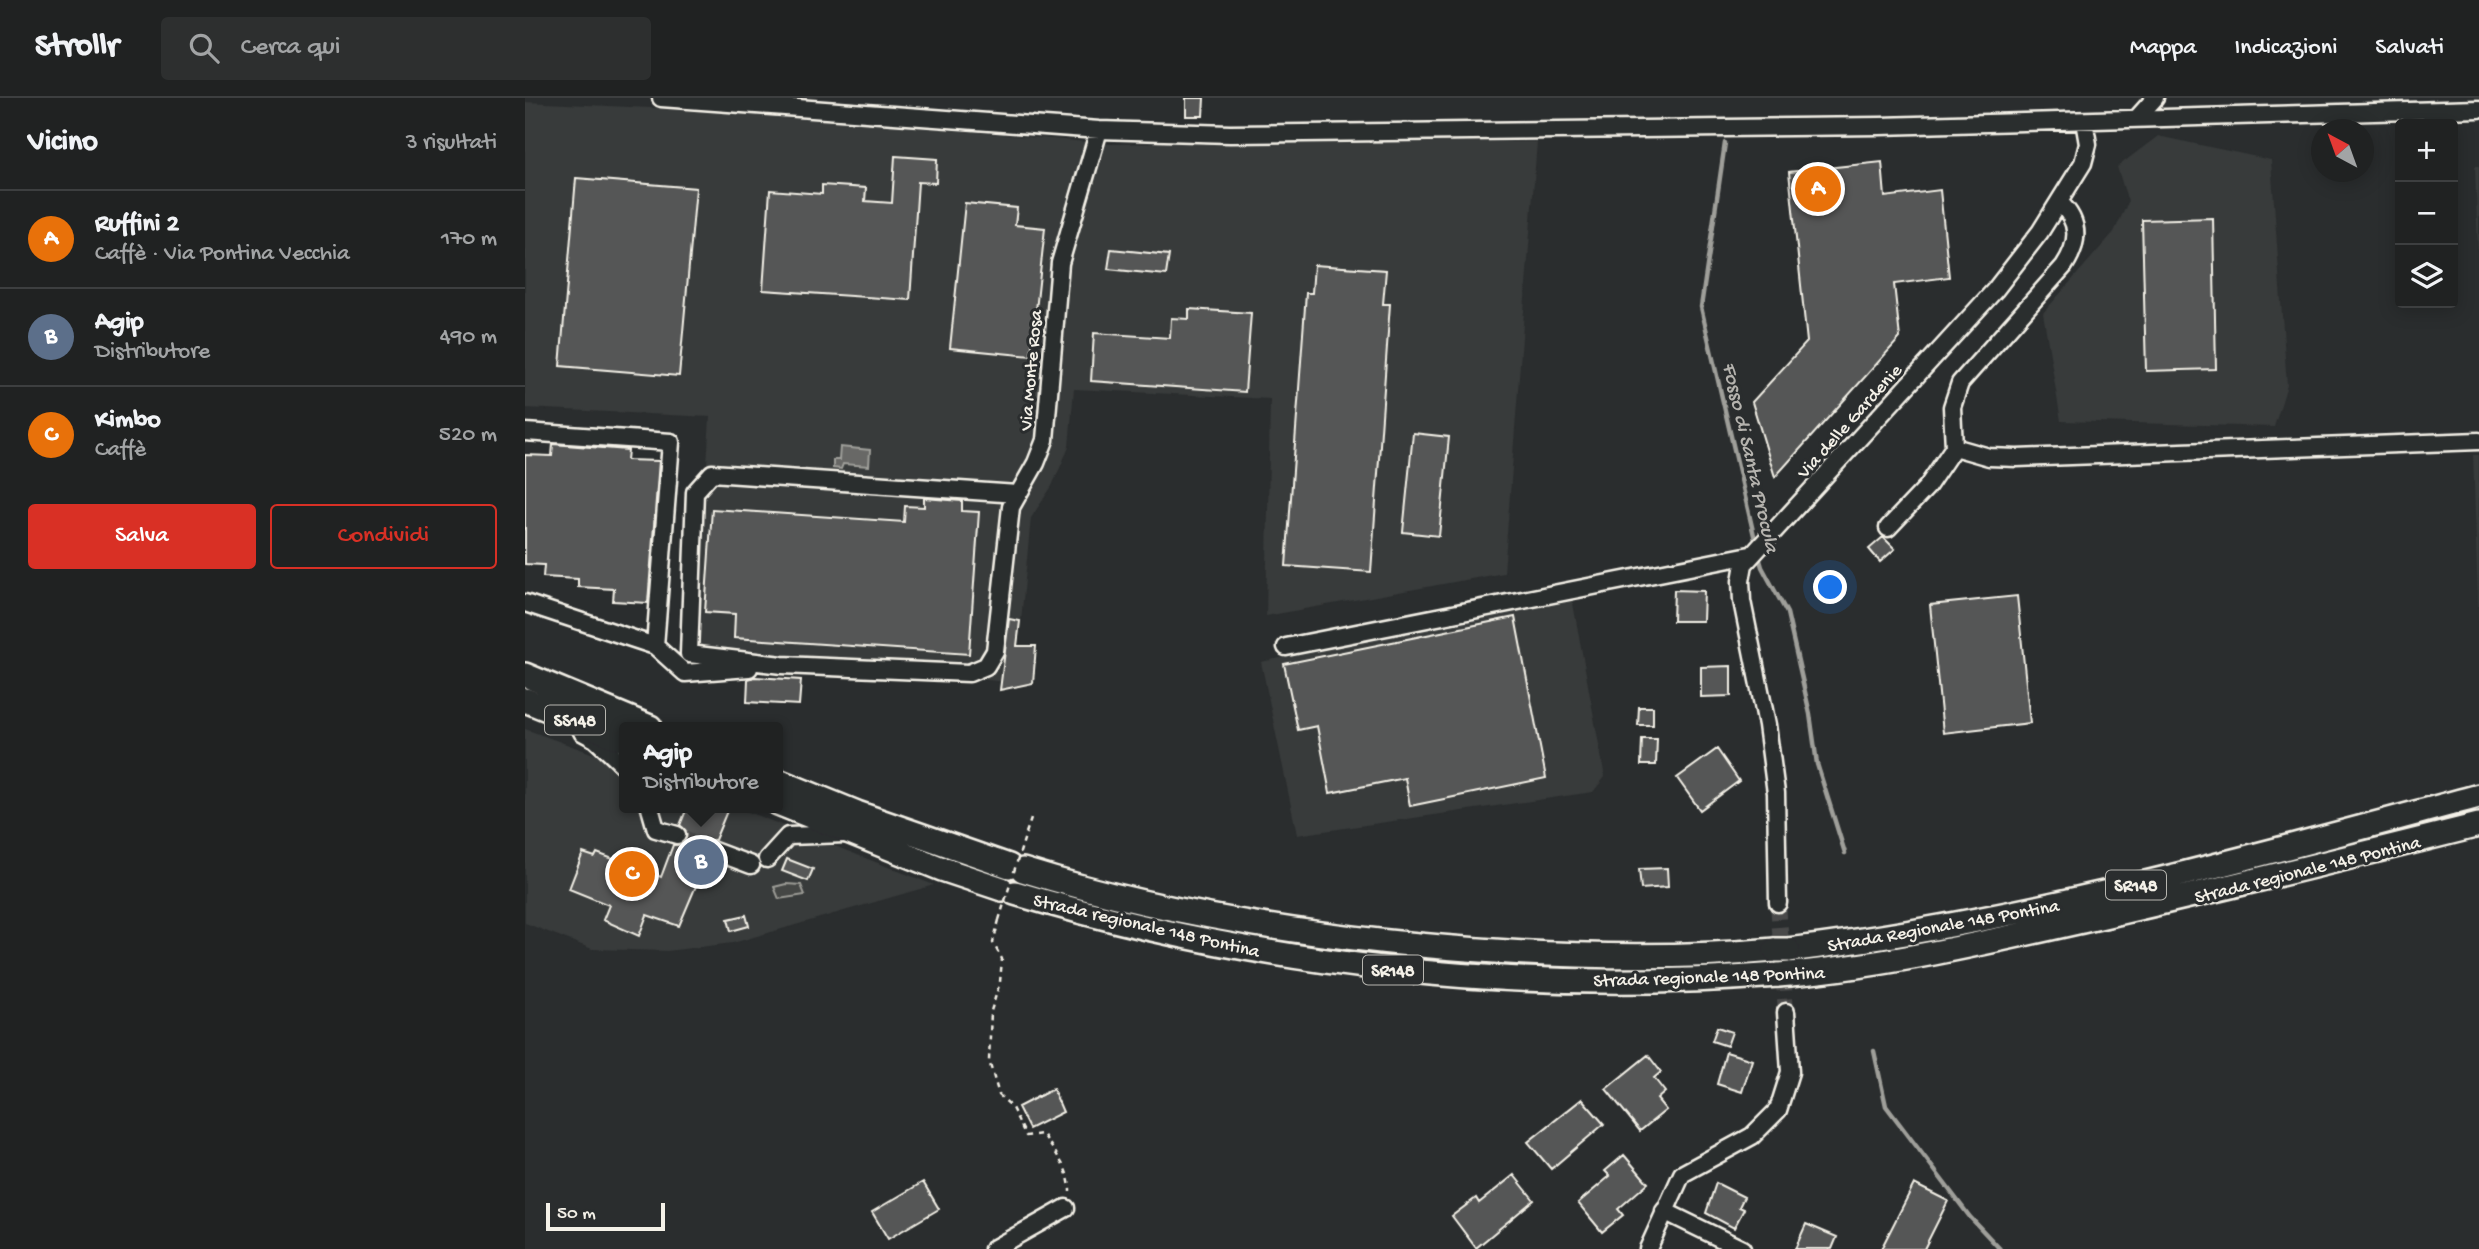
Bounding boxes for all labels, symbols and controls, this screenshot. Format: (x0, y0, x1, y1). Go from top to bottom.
search box (161, 17, 651, 80)
text: Strollr (35, 29, 119, 67)
icon: search (185, 29, 223, 67)
text: Cerca qui (241, 33, 340, 64)
text: Mappa (2130, 34, 2197, 63)
text: Indicazioni (2235, 34, 2337, 63)
text: Salvati (2375, 34, 2444, 63)
north arrow (2311, 119, 2374, 182)
map controls (2395, 119, 2458, 308)
button: + (2395, 119, 2458, 182)
text: Vicino (28, 126, 98, 161)
text: 3 risultati (406, 130, 497, 157)
pin: A (1795, 163, 1841, 215)
button: − (2395, 182, 2458, 245)
text: Ruffini 2 (95, 210, 179, 241)
text: A (44, 226, 58, 253)
text: 170 m (441, 226, 497, 253)
text: Caffè · Via Pontina Vecchia (95, 241, 350, 268)
button: layers (2395, 245, 2458, 308)
street label: Via Monte Rosa (1016, 307, 1049, 433)
text: Agip (95, 308, 144, 339)
text: B (45, 324, 57, 351)
text: 490 m (440, 324, 497, 351)
text: Distributore (95, 339, 210, 366)
water label: Fosso di Santa Procula (1715, 360, 1783, 557)
street label: Via delle Gardenie (1792, 360, 1908, 485)
text: Kimbo (95, 406, 161, 437)
text: C (45, 422, 57, 449)
text: 520 m (439, 422, 497, 449)
text: Caffè (95, 437, 146, 464)
button: Salva (28, 504, 256, 569)
button: Condividi (270, 504, 497, 569)
your location (1813, 570, 1847, 604)
road number: SS148 (545, 706, 605, 734)
popup (619, 722, 783, 813)
text: Agip (643, 739, 692, 770)
text: Distributore (643, 770, 759, 797)
street label: Strada regionale 148 Pontina (2193, 832, 2424, 911)
pin: B (678, 836, 724, 888)
pin: C (609, 848, 655, 900)
road number: SR148 (2106, 870, 2166, 900)
street label: Strada regionale 148 Pontina (1031, 890, 1263, 965)
street label: Strada Regionale 148 Pontina (1826, 895, 2063, 959)
road number: SR148 (1363, 956, 1423, 984)
street label: Strada regionale 148 Pontina (1593, 963, 1827, 994)
scale bar (546, 1200, 665, 1232)
text: 50 m (557, 1203, 596, 1226)

